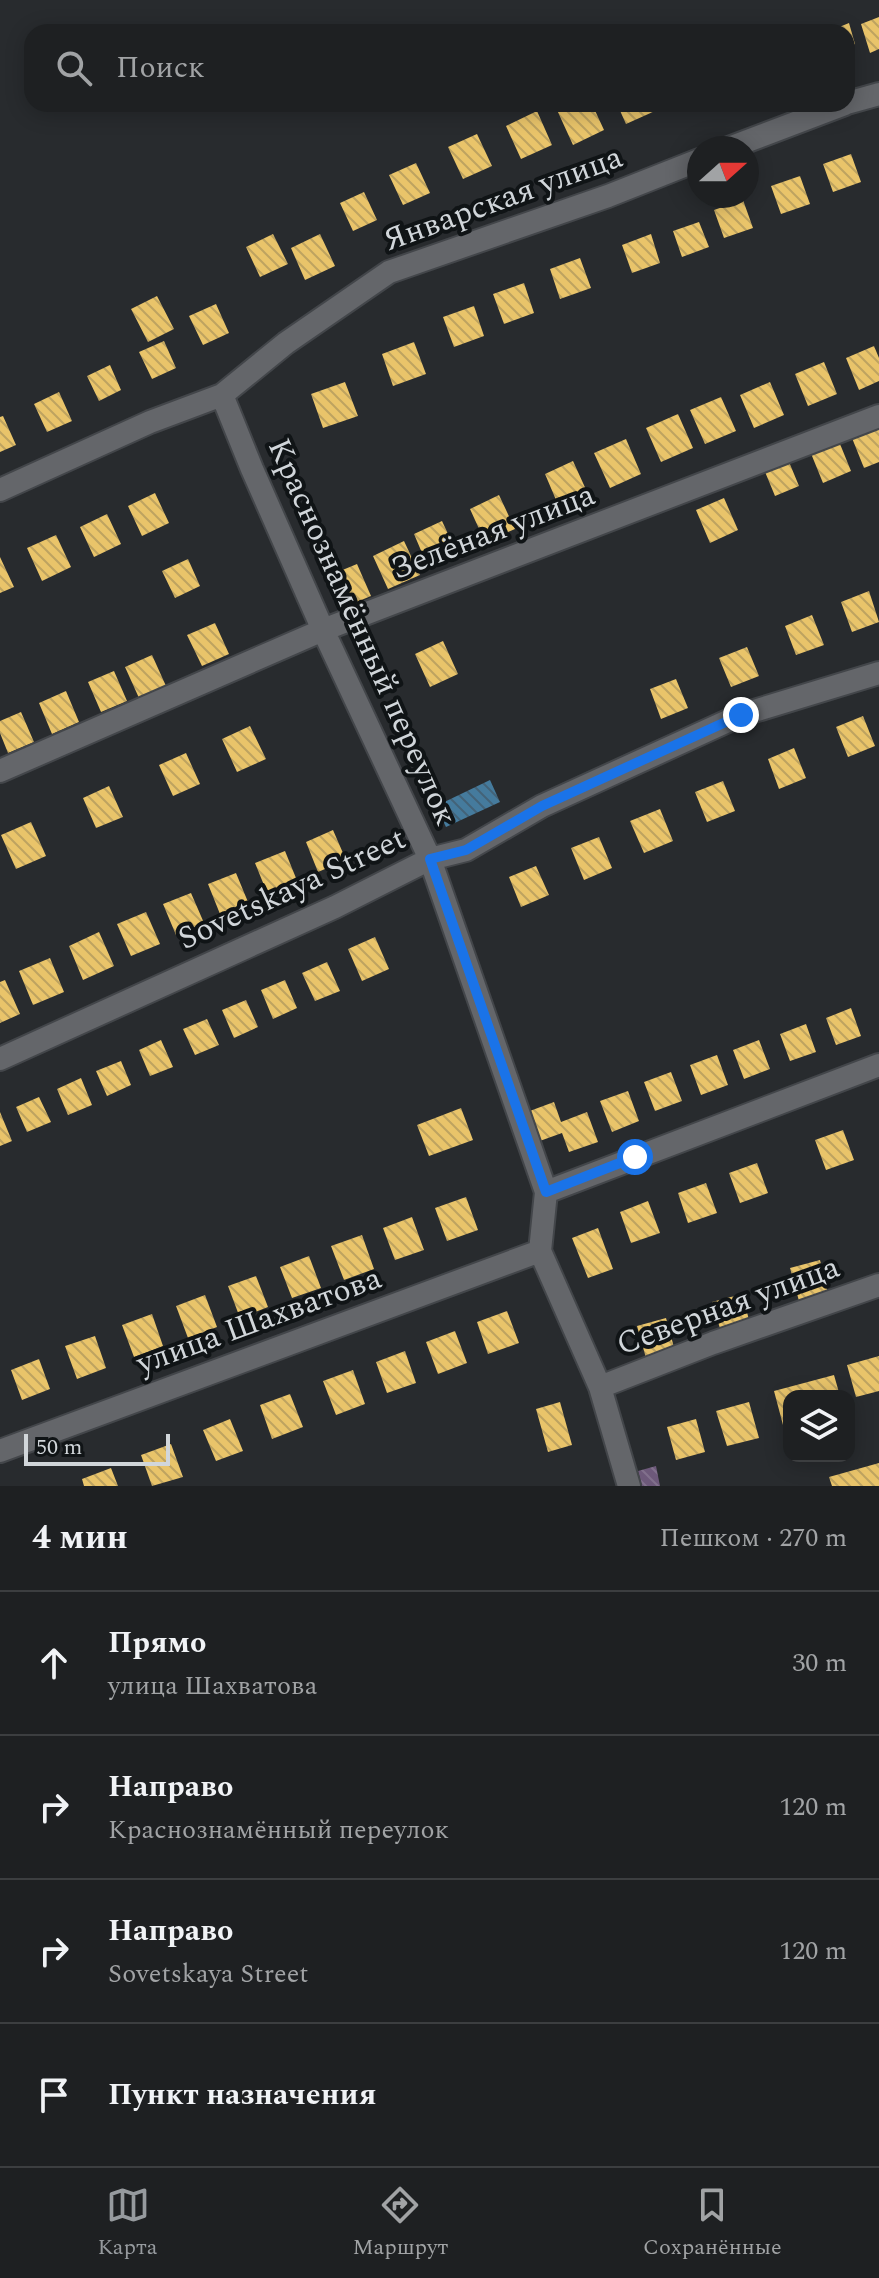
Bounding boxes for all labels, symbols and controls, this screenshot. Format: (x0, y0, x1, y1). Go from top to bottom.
search box (24, 24, 855, 112)
text: Поиск (116, 45, 205, 91)
icon: search (52, 46, 96, 90)
street label: Январская улица (376, 133, 630, 265)
north arrow (687, 136, 759, 208)
street label: Краснознамённый переулок (254, 430, 470, 834)
street label: Зелёная улица (384, 470, 603, 593)
route end (723, 697, 759, 733)
street label: Sovetskaya Street (170, 815, 414, 963)
route start (617, 1139, 653, 1175)
street label: Северная улица (610, 1243, 847, 1369)
street label: улица Шахватова (129, 1254, 389, 1388)
map controls (783, 1390, 855, 1462)
button: layers (783, 1390, 855, 1462)
scale bar (24, 1430, 170, 1466)
text: 50 m (36, 1431, 82, 1464)
text: 4 мин (32, 1512, 128, 1564)
text: Пешком · 270 m (660, 1518, 847, 1558)
text: Прямо (108, 1620, 206, 1666)
icon: ahead (32, 1641, 76, 1685)
text: 30 m (792, 1643, 847, 1683)
text: улица Шахватова (108, 1666, 317, 1706)
text: Направо (108, 1764, 233, 1810)
icon: right (32, 1785, 76, 1829)
text: 120 m (779, 1787, 847, 1827)
text: Краснознамённый переулок (108, 1810, 449, 1850)
text: Направо (108, 1908, 233, 1954)
icon: right (32, 1929, 76, 1973)
text: 120 m (779, 1931, 847, 1971)
text: Sovetskaya Street (108, 1954, 309, 1994)
text: Пункт назначения (108, 2072, 376, 2118)
icon: arrive (32, 2073, 76, 2117)
tab: Карта (97, 2183, 158, 2264)
tab: Маршрут (352, 2183, 448, 2264)
tab: Сохранённые (643, 2183, 782, 2264)

